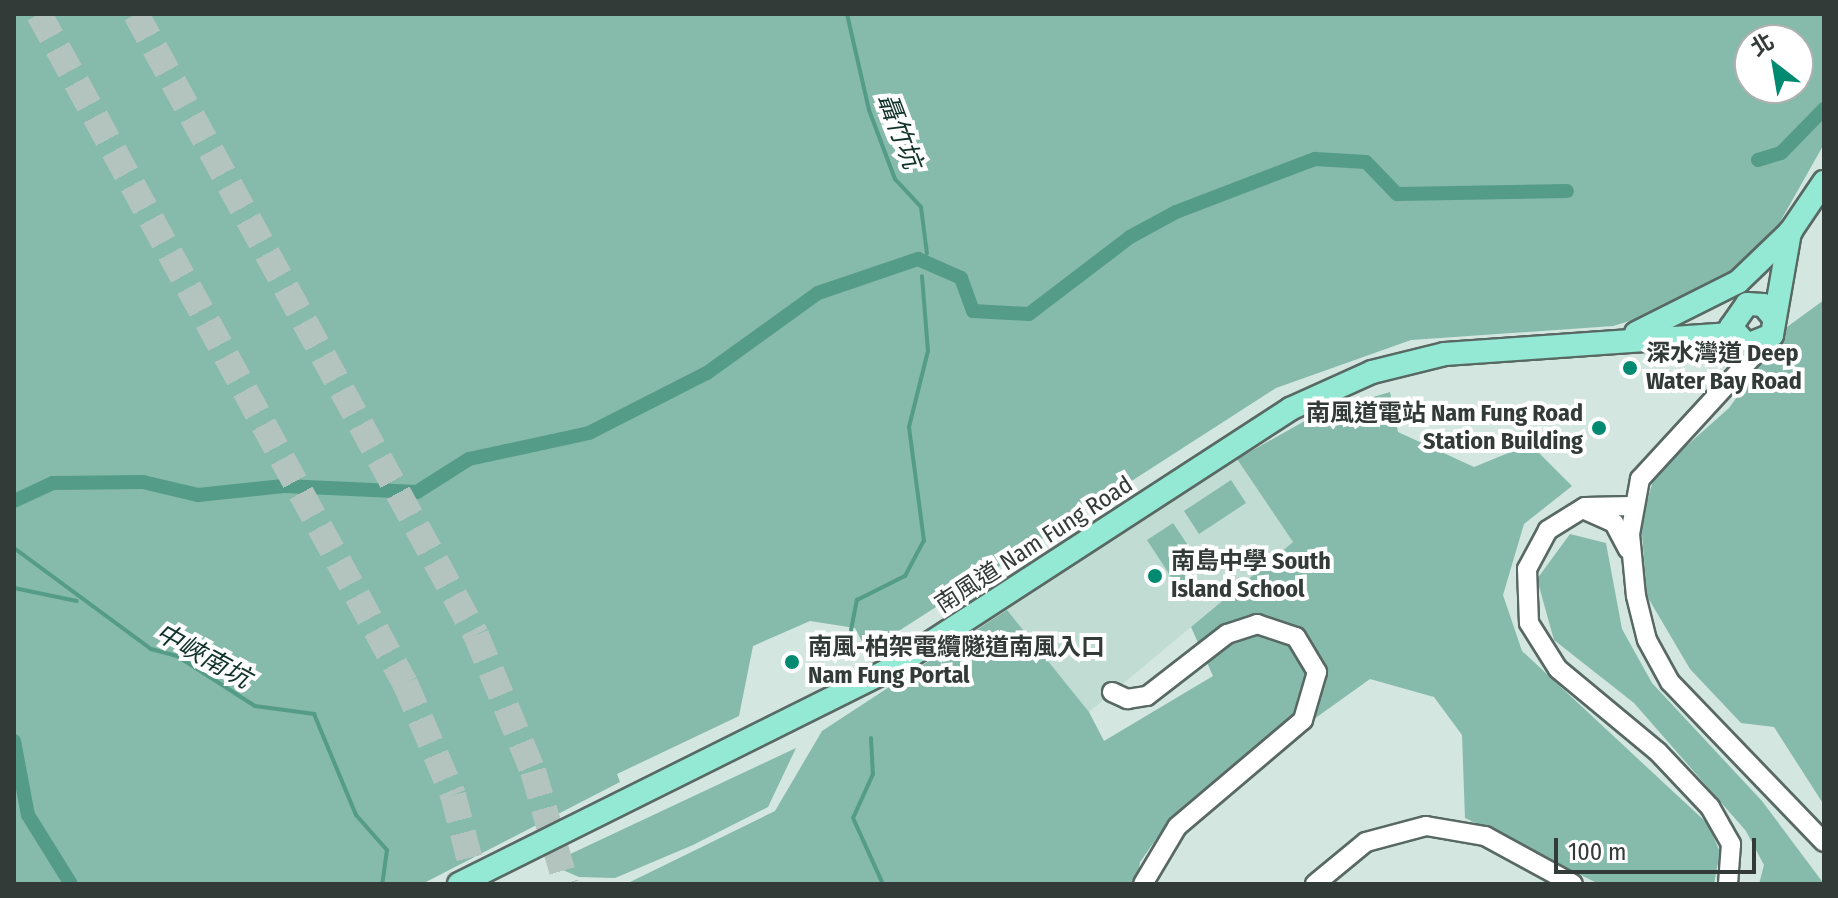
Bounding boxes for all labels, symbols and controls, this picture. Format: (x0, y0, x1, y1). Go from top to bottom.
north arrow (1734, 24, 1814, 104)
text: 北 (1746, 27, 1779, 62)
water label: 聶竹坑 (870, 89, 928, 173)
place label: 深水灣道 Deep Water Bay Road (1646, 340, 1802, 396)
marker: 深水灣道 Deep Water Bay Road (1621, 359, 1639, 377)
place label: 南風道電站 Nam Fung Road Station Building (1306, 400, 1583, 456)
marker: 南風道電站 Nam Fung Road Station Building (1590, 419, 1608, 437)
street label: 南風道 Nam Fung Road (930, 470, 1138, 620)
place label: 南島中學 South Island School (1171, 548, 1331, 604)
marker: 南島中學 South Island School (1146, 567, 1164, 585)
water label: 中峽南坑 (150, 617, 256, 695)
place label: 南風-柏架電纜隧道南風入口 Nam Fung Portal (808, 634, 1105, 690)
marker: 南風-柏架電纜隧道南風入口 Nam Fung Portal (783, 653, 801, 671)
scale bar (1558, 822, 1760, 872)
text: 100 m (1568, 838, 1626, 866)

